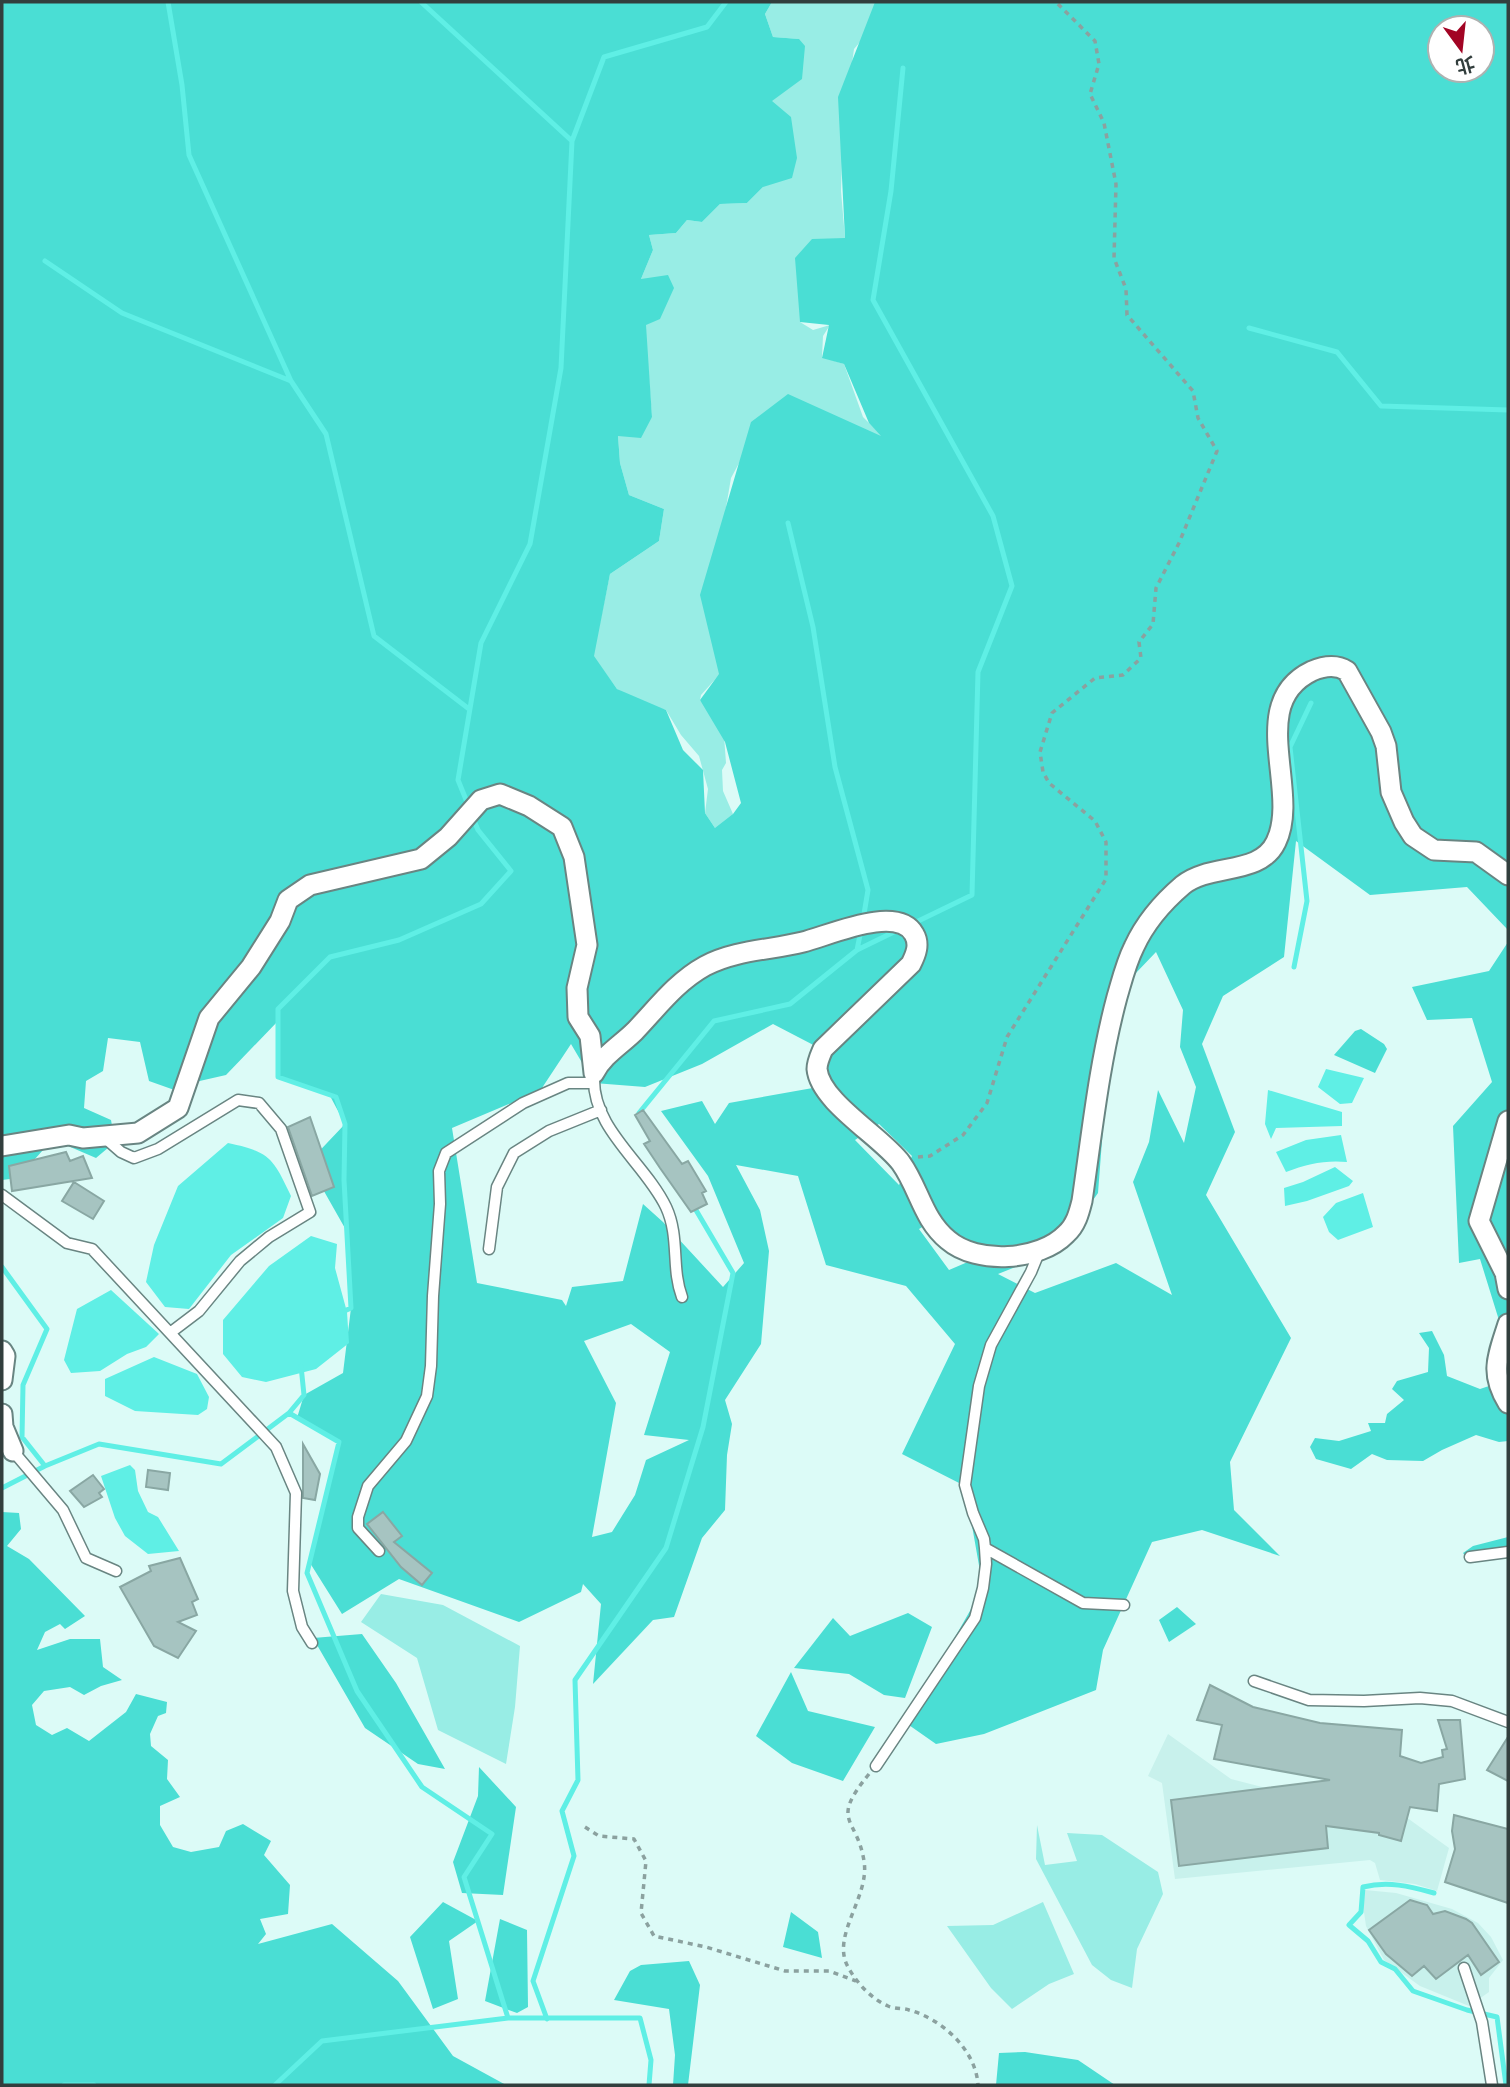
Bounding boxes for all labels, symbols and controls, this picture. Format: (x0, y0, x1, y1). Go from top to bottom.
north arrow (1426, 14, 1496, 84)
text: 北 (1453, 52, 1477, 77)

